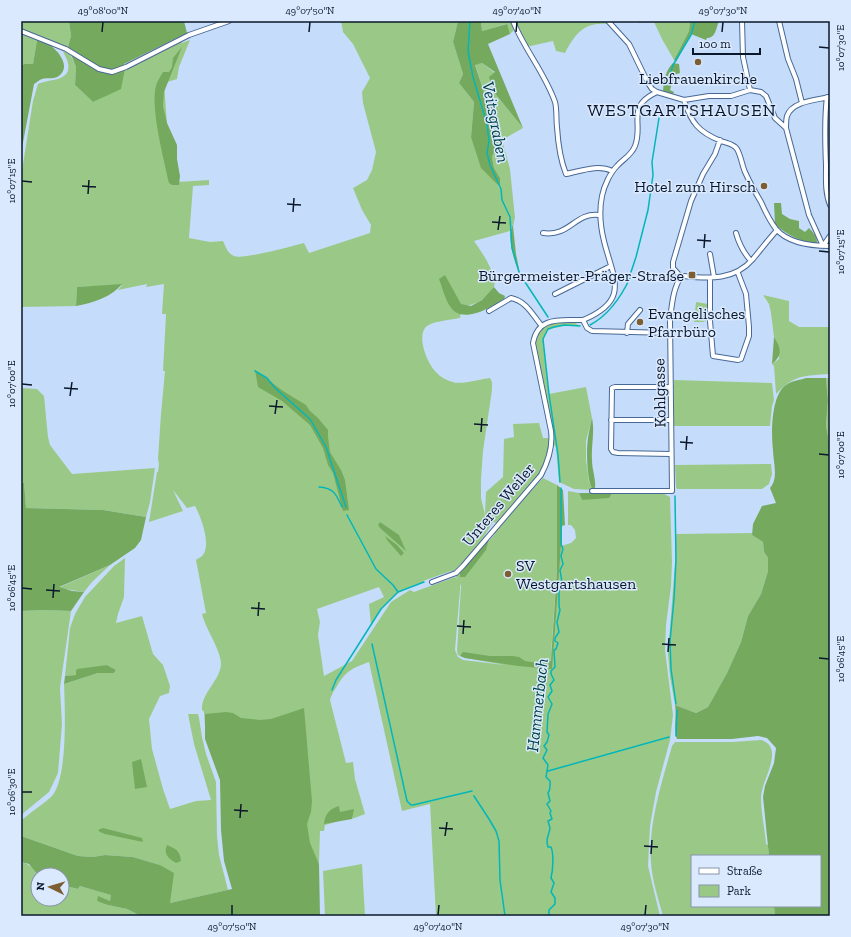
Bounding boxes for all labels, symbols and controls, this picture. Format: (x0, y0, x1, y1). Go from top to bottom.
text: 49°08'00"N (78, 5, 129, 17)
text: 49°07'50"N (285, 5, 335, 17)
text: 49°07'40"N (493, 5, 542, 17)
text: 49°07'30"N (699, 5, 748, 17)
text: 10°07'30"E (835, 25, 847, 71)
scale bar (693, 30, 760, 56)
text: 100 m (699, 37, 731, 51)
marker: Liebfrauenkirche (693, 57, 703, 67)
place label: Liebfrauenkirche (639, 69, 757, 88)
water label: Veitsgraben (478, 80, 514, 164)
district label: WESTGARTSHAUSEN (587, 99, 777, 121)
text: 10°07'15"E (6, 159, 18, 203)
place label: Hotel zum Hirsch (634, 177, 756, 196)
marker: Hotel zum Hirsch (759, 181, 769, 191)
text: 10°07'15"E (835, 230, 847, 274)
place label: Bürgermeister-Präger-Straße (478, 266, 684, 285)
marker: Bürgermeister-Präger-Straße (687, 270, 697, 280)
place label: Evangelisches Pfarrbüro (648, 304, 745, 341)
marker: Evangelisches Pfarrbüro (635, 317, 645, 327)
street label: Kohlgasse (649, 358, 670, 428)
text: 10°07'00"E (6, 360, 18, 408)
text: 10°07'00"E (835, 431, 847, 479)
street label: Unteres Weiler (458, 459, 539, 550)
place label: SV Westgartshausen (516, 556, 637, 593)
text: 10°06'45"E (6, 565, 18, 611)
marker: SV Westgartshausen (503, 569, 513, 579)
text: 10°06'45"E (835, 636, 847, 682)
water label: Hammerbach (522, 657, 552, 753)
text: 10°06'30"E (6, 768, 18, 815)
legend (691, 855, 821, 907)
text: Straße (727, 864, 763, 878)
north arrow (30, 867, 70, 907)
text: N (34, 881, 47, 891)
text: Park (727, 884, 752, 898)
text: 49°07'50"N (207, 921, 257, 933)
text: 49°07'40"N (414, 921, 463, 933)
text: 49°07'30"N (621, 921, 670, 933)

